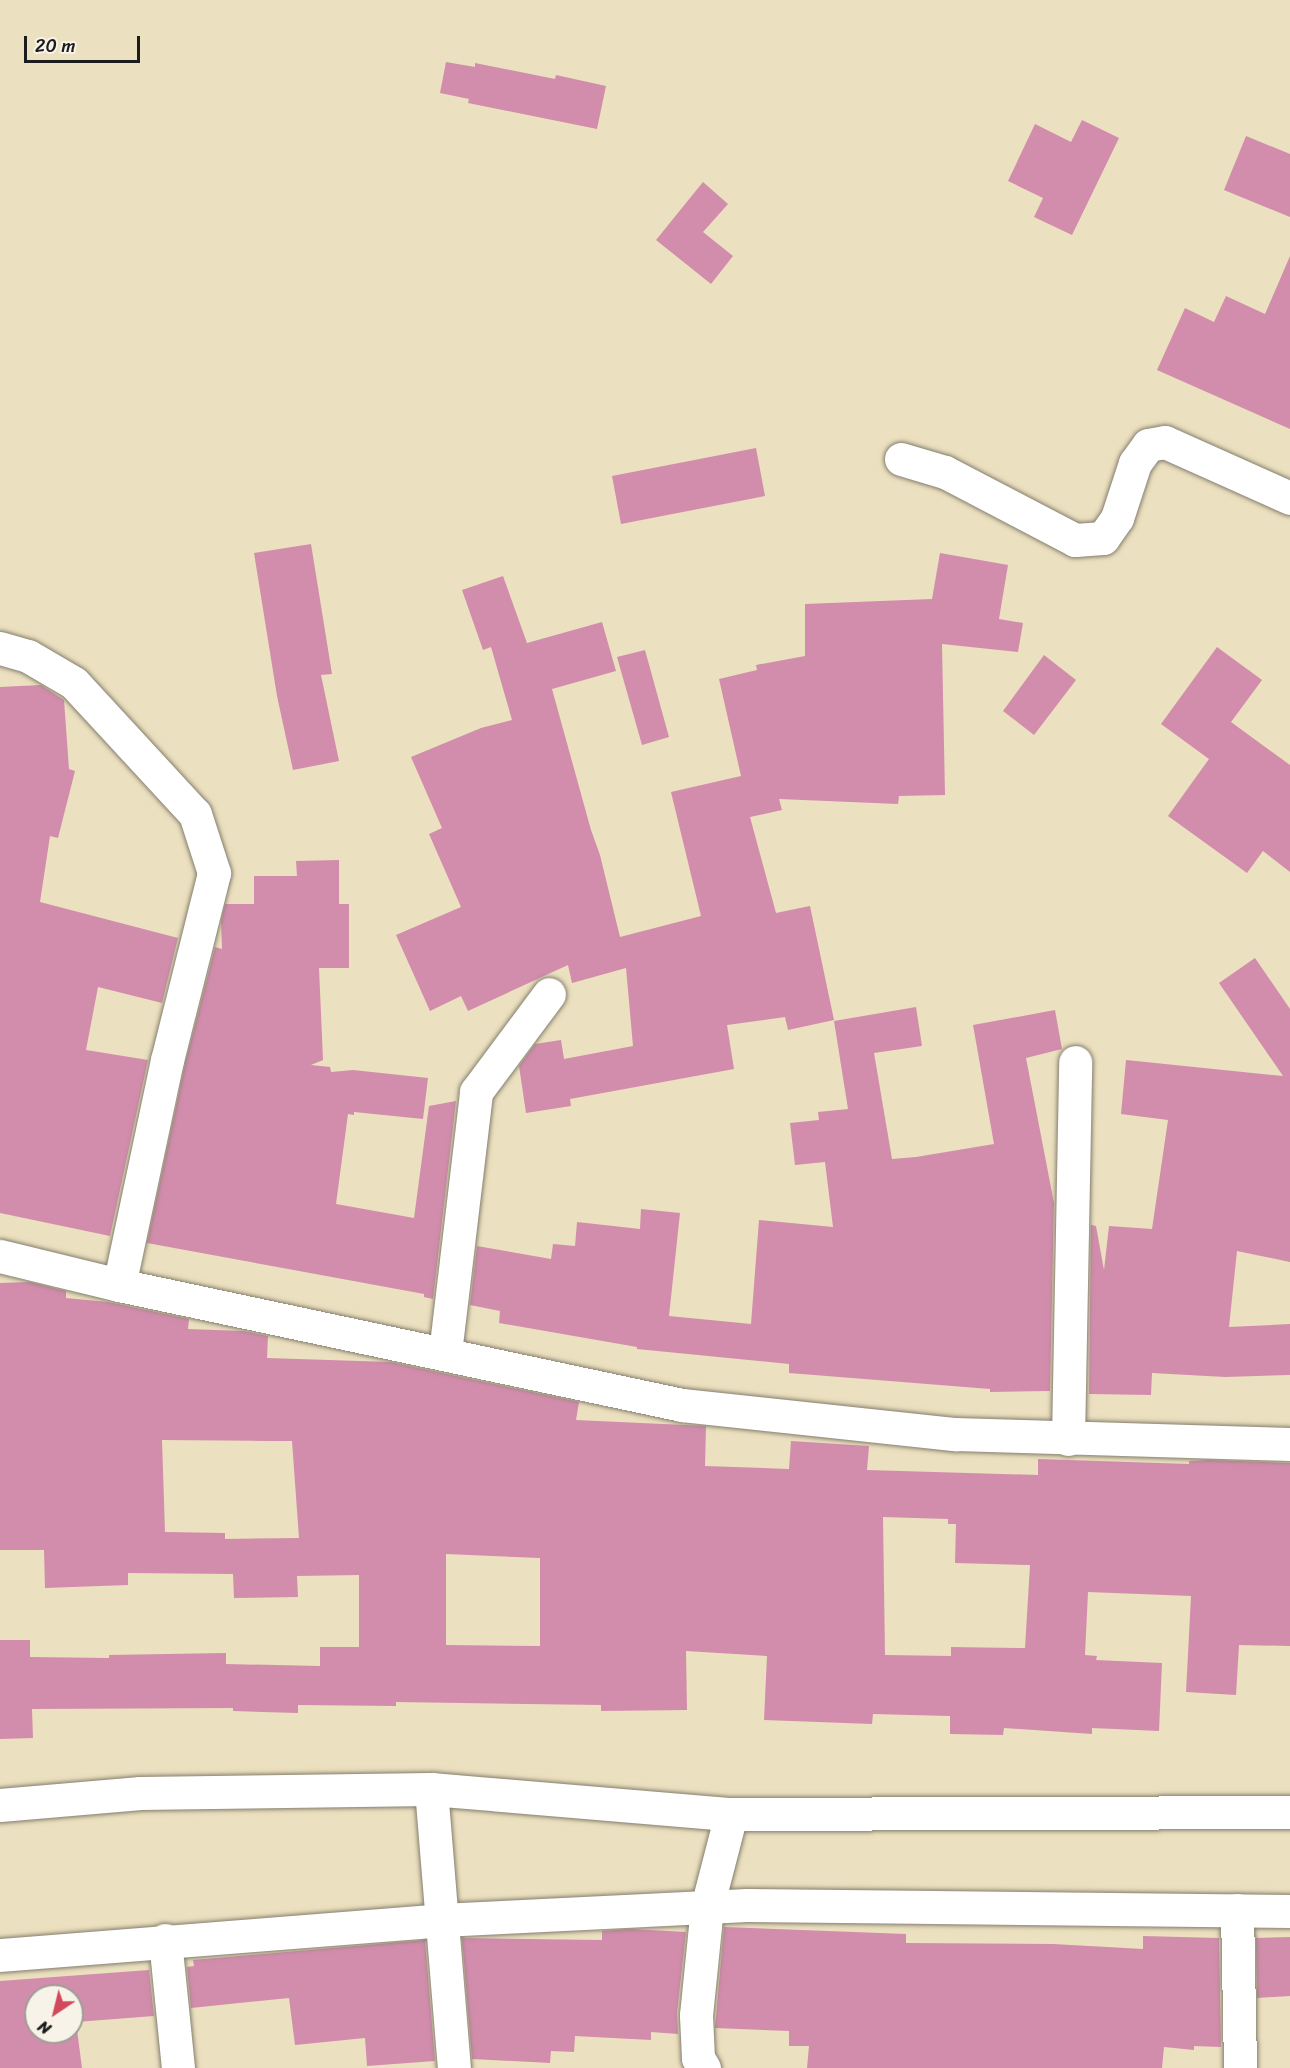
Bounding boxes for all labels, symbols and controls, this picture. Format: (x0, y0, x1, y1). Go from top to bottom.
scale bar (27, 24, 142, 62)
text: 20 m (35, 30, 75, 62)
north arrow (24, 1984, 84, 2044)
text: N (32, 2012, 57, 2043)

